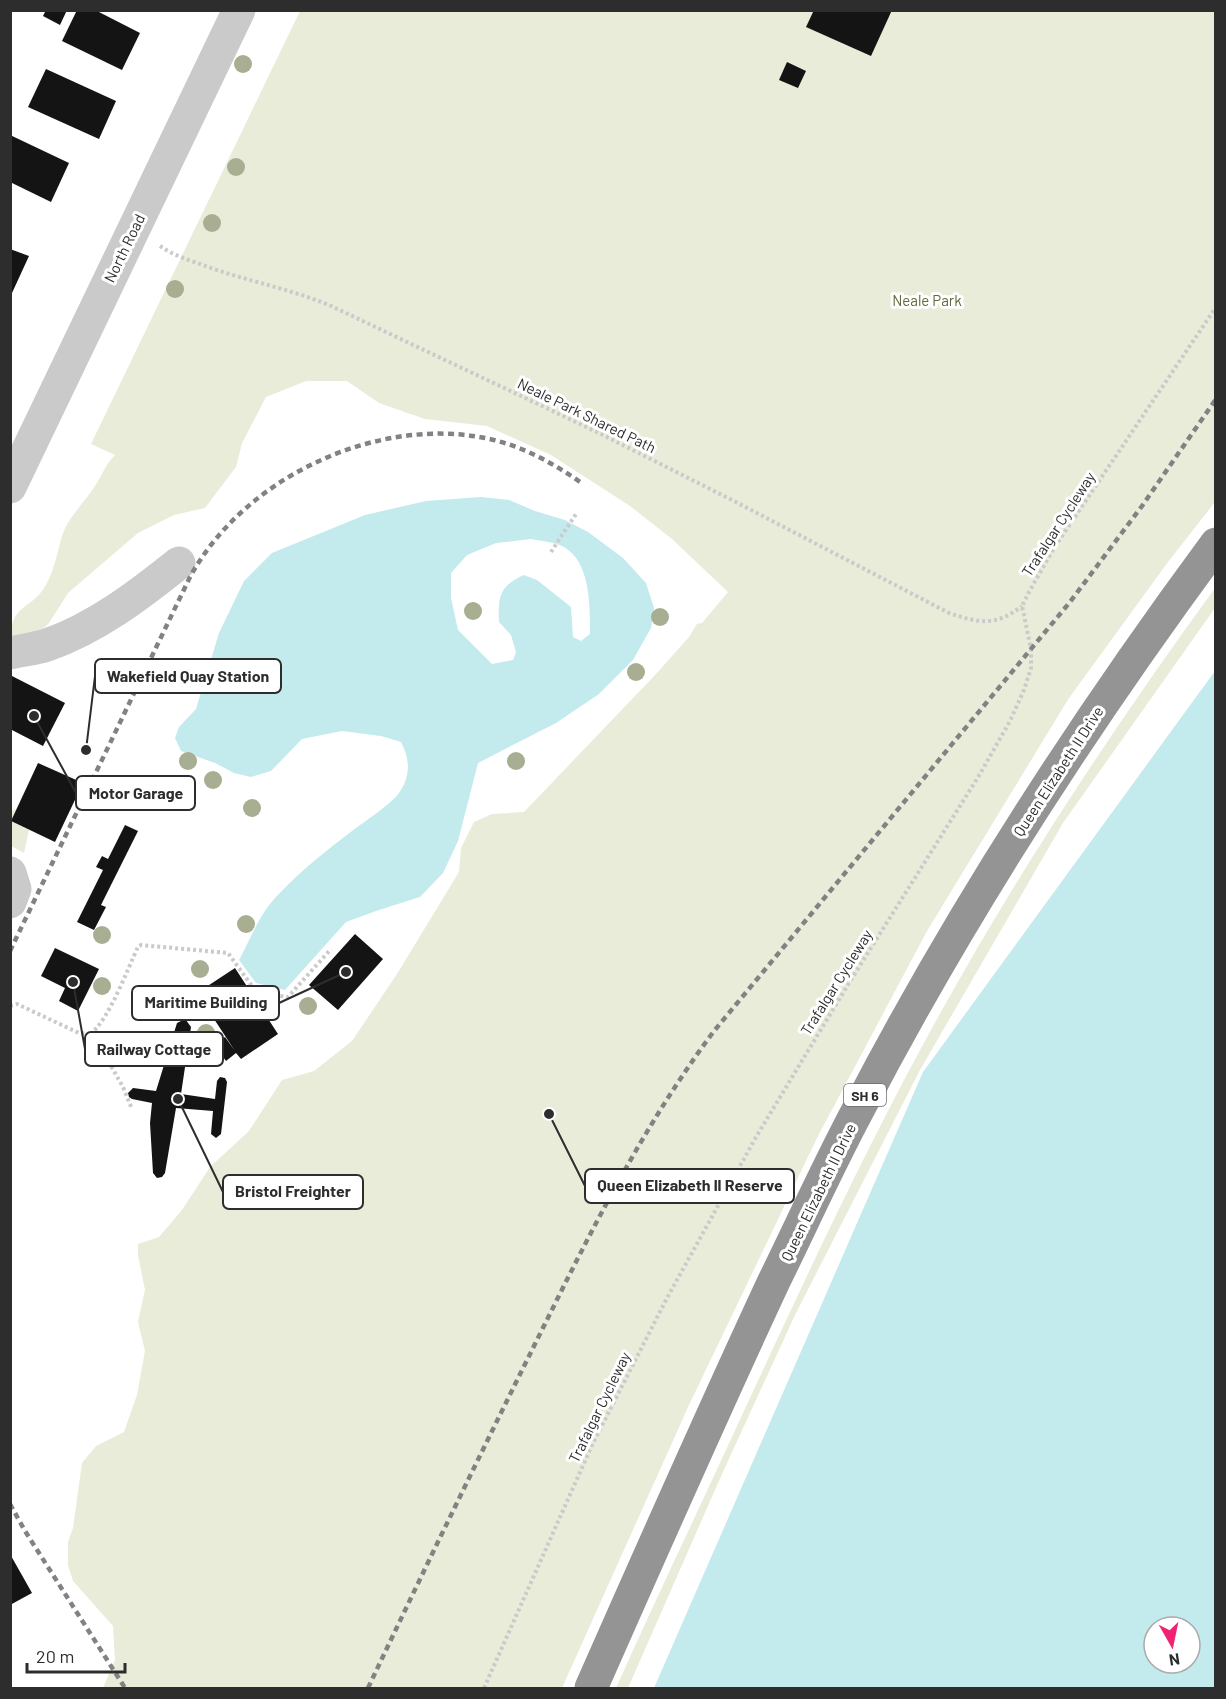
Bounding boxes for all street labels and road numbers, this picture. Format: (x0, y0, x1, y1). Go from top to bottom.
street label: North Road (100, 211, 148, 285)
street label: Neale Park Shared Path (515, 374, 659, 456)
street label: Trafalgar Cycleway (1017, 468, 1099, 580)
street label: Queen Elizabeth II Drive (1009, 703, 1107, 839)
street label: Trafalgar Cycleway (796, 926, 876, 1038)
road number: SH 6 (844, 1084, 886, 1106)
street label: Queen Elizabeth II Drive (777, 1120, 859, 1264)
street label: Trafalgar Cycleway (564, 1349, 634, 1465)

